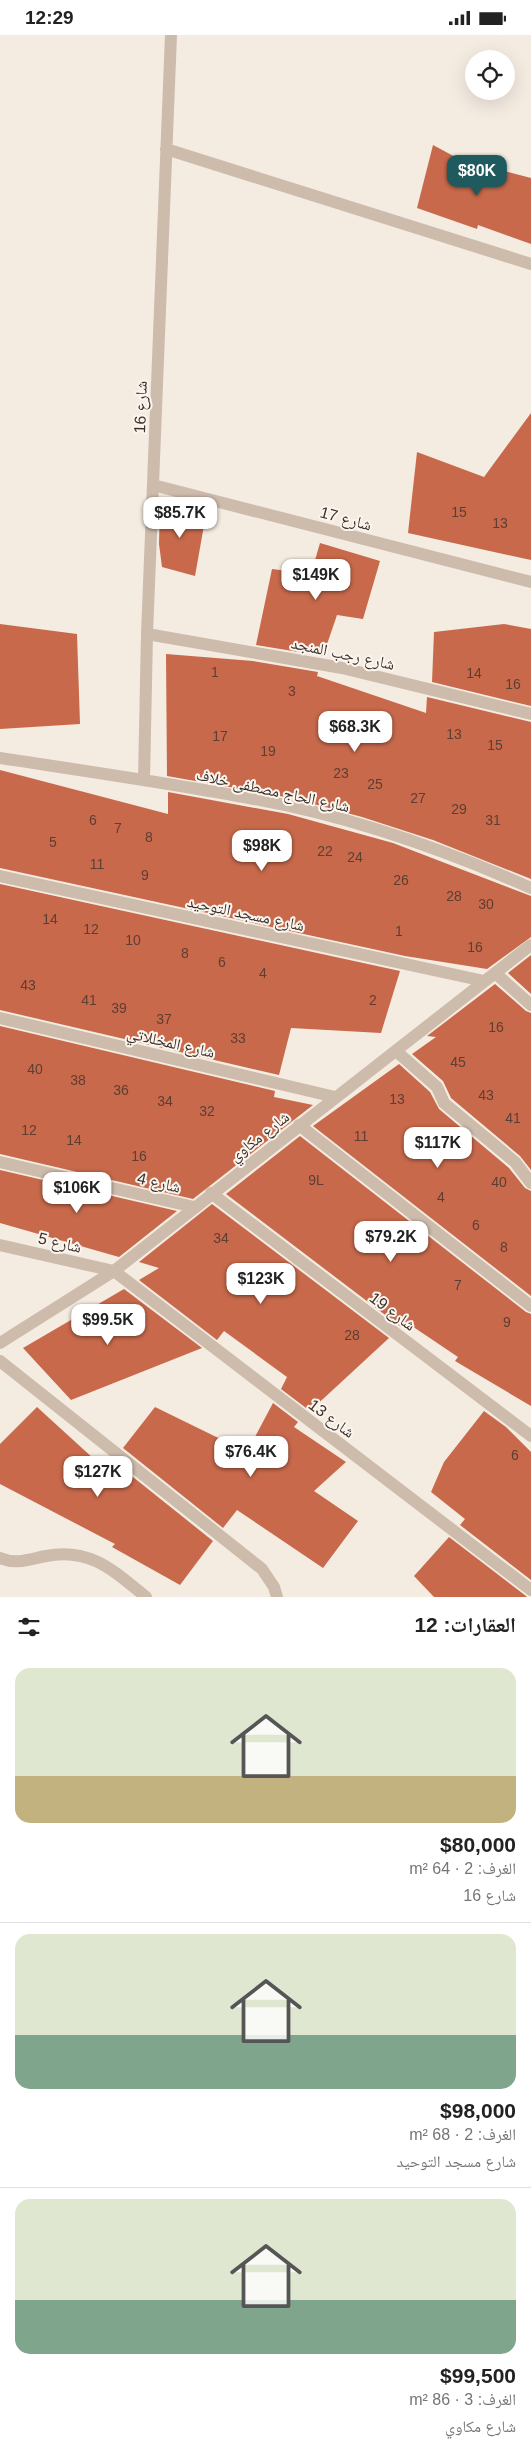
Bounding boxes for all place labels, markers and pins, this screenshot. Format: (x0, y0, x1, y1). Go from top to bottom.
pin: $80K (447, 155, 507, 197)
pin: $85.7K (139, 497, 221, 539)
pin: $149K (281, 559, 351, 601)
pin: $68.3K (314, 711, 396, 753)
pin: $98K (232, 829, 292, 872)
pin: $117K (403, 1127, 473, 1169)
pin: $106K (42, 1171, 112, 1214)
pin: $79.2K (350, 1221, 432, 1263)
pin: $123K (226, 1263, 296, 1305)
pin: $99.5K (67, 1303, 149, 1346)
pin: $76.4K (210, 1435, 292, 1478)
pin: $127K (63, 1455, 133, 1498)

